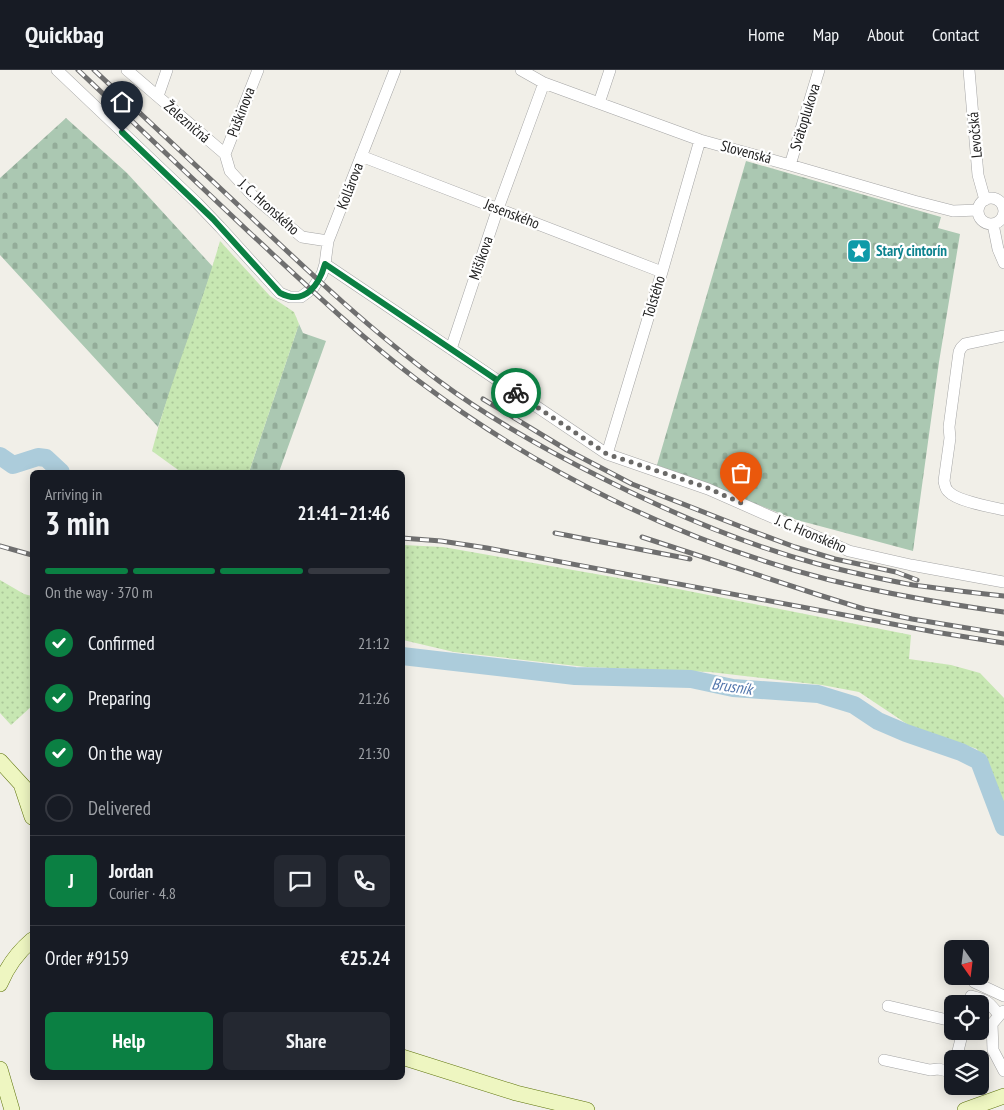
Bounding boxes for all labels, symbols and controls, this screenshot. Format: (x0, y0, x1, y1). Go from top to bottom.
text: Quickbag (25, 19, 104, 50)
text: Home (748, 23, 785, 46)
text: Map (813, 23, 839, 46)
text: About (867, 23, 904, 46)
text: Contact (932, 23, 979, 46)
pin (101, 81, 143, 132)
street label: Svätoplukova (785, 81, 824, 153)
street label: Puškinova (222, 84, 259, 139)
icon: home (108, 88, 136, 116)
street label: Železničná (160, 96, 214, 147)
street label: Levočská (963, 111, 986, 159)
street label: Slovenská (719, 136, 774, 167)
street label: Kollárova (332, 160, 367, 212)
street label: J. C. Hronského (234, 174, 304, 239)
street label: Jesenského (481, 194, 543, 233)
street label: Mišíkova (464, 233, 497, 282)
place icon: Starý cintorín (846, 238, 872, 264)
place label: Starý cintorín (876, 241, 947, 260)
street label: Tolstého (638, 273, 669, 320)
courier (491, 368, 541, 418)
icon: bike (502, 379, 530, 407)
pin (720, 452, 762, 503)
icon: bag (727, 459, 755, 487)
text: Arriving in (45, 484, 102, 504)
text: 21:41–21:46 (297, 501, 390, 525)
text: 3 min (45, 502, 110, 544)
street label: J. C. Hronského (772, 510, 850, 557)
text: On the way · 370 m (45, 582, 153, 602)
icon: check (45, 629, 73, 657)
text: Confirmed (88, 631, 155, 655)
text: 21:12 (358, 633, 390, 653)
water label: Brusník (710, 673, 755, 699)
icon: check (45, 684, 73, 712)
text: Preparing (88, 686, 151, 710)
text: 21:26 (358, 688, 390, 708)
icon: check (45, 739, 73, 767)
text: On the way (88, 741, 162, 765)
text: 21:30 (358, 743, 390, 763)
text: Delivered (88, 796, 151, 820)
button: chat (274, 855, 326, 907)
button: phone (338, 855, 390, 907)
text: Jordan (109, 859, 153, 883)
text: J (68, 869, 74, 893)
text: Courier · 4.8 (109, 883, 176, 903)
north arrow (944, 940, 989, 985)
map controls (944, 940, 989, 1095)
text: Order #9159 (45, 946, 129, 970)
text: €25.24 (341, 946, 390, 970)
button: locate (944, 995, 989, 1040)
button: Help (45, 1012, 213, 1070)
button: Share (223, 1012, 390, 1070)
button: layers (944, 1050, 989, 1095)

